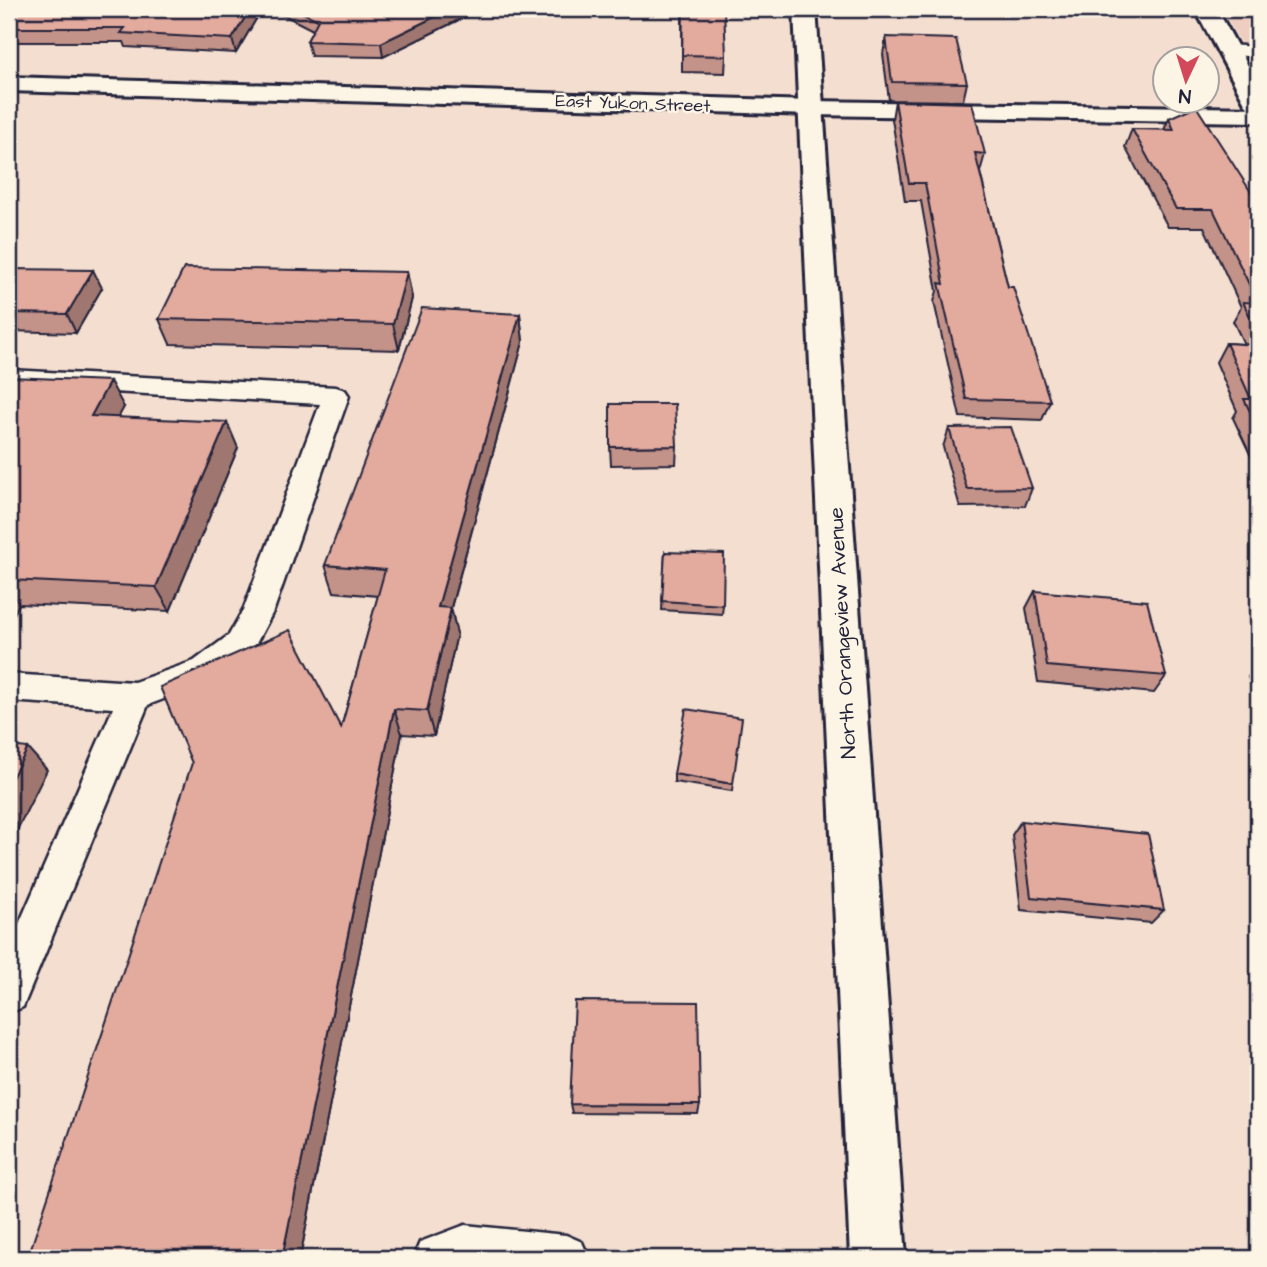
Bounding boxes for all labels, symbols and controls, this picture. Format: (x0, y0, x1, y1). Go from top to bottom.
north arrow (1152, 46, 1222, 116)
text: N (1178, 82, 1192, 109)
street label: East Yukon Street (555, 88, 712, 119)
street label: North Orangeview Avenue (821, 506, 866, 760)

